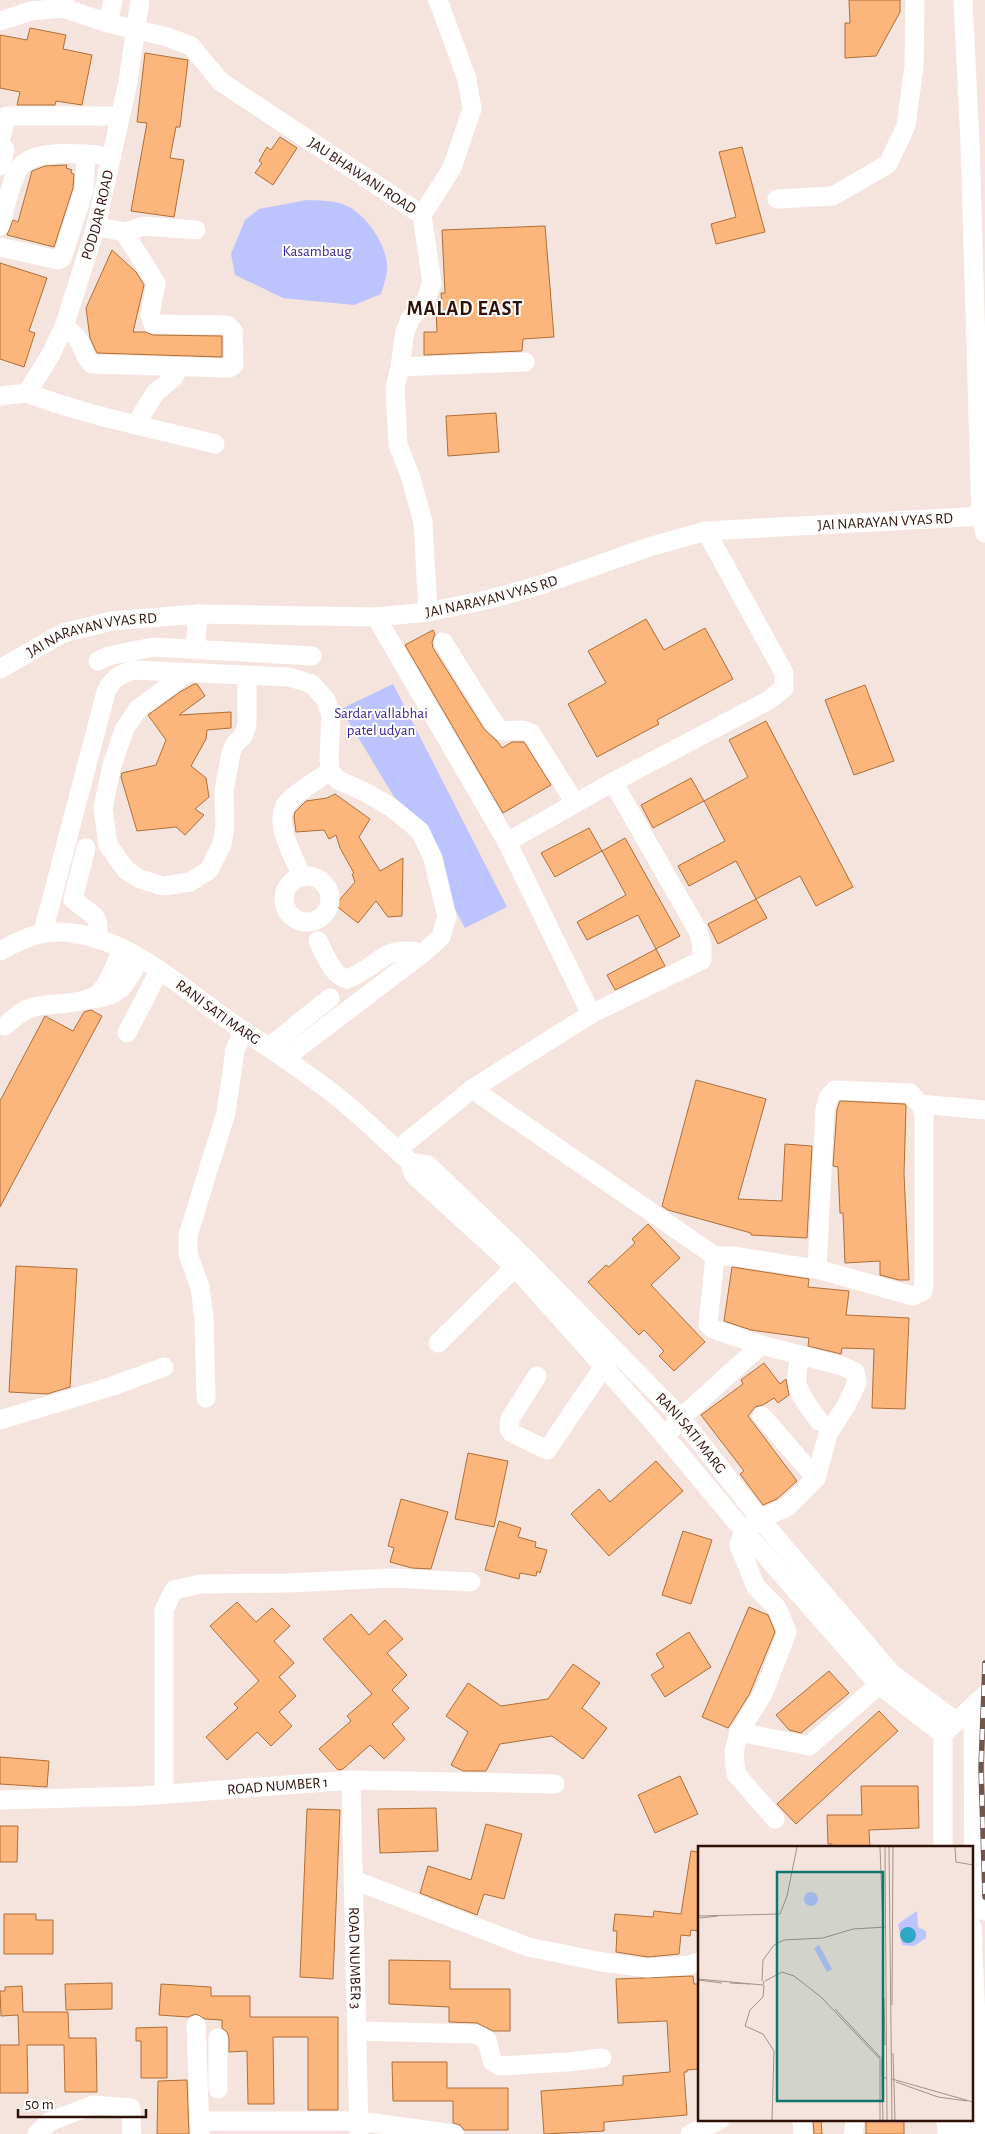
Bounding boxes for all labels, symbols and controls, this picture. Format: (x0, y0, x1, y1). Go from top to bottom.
street label: JAU BHAWANI ROAD (305, 135, 419, 217)
street label: PODDAR ROAD (79, 168, 116, 262)
park label: Kasambaug (283, 244, 352, 259)
district label: MALAD EAST (407, 299, 523, 319)
street label: JAI NARAYAN VYAS RD (817, 511, 954, 533)
street label: JAI NARAYAN VYAS RD (425, 573, 560, 620)
street label: JAI NARAYAN VYAS RD (24, 610, 158, 660)
park label: Sardar vallabhai patel udyan (334, 706, 428, 738)
street label: RANI SATI MARG (173, 977, 263, 1048)
street label: RANI SATI MARG (653, 1390, 728, 1477)
street label: ROAD NUMBER 1 (227, 1775, 329, 1797)
inset map (698, 1846, 972, 2122)
street label: ROAD NUMBER 3 (346, 1907, 363, 2009)
scale bar (18, 2086, 145, 2118)
text: 50 m (25, 2097, 54, 2112)

